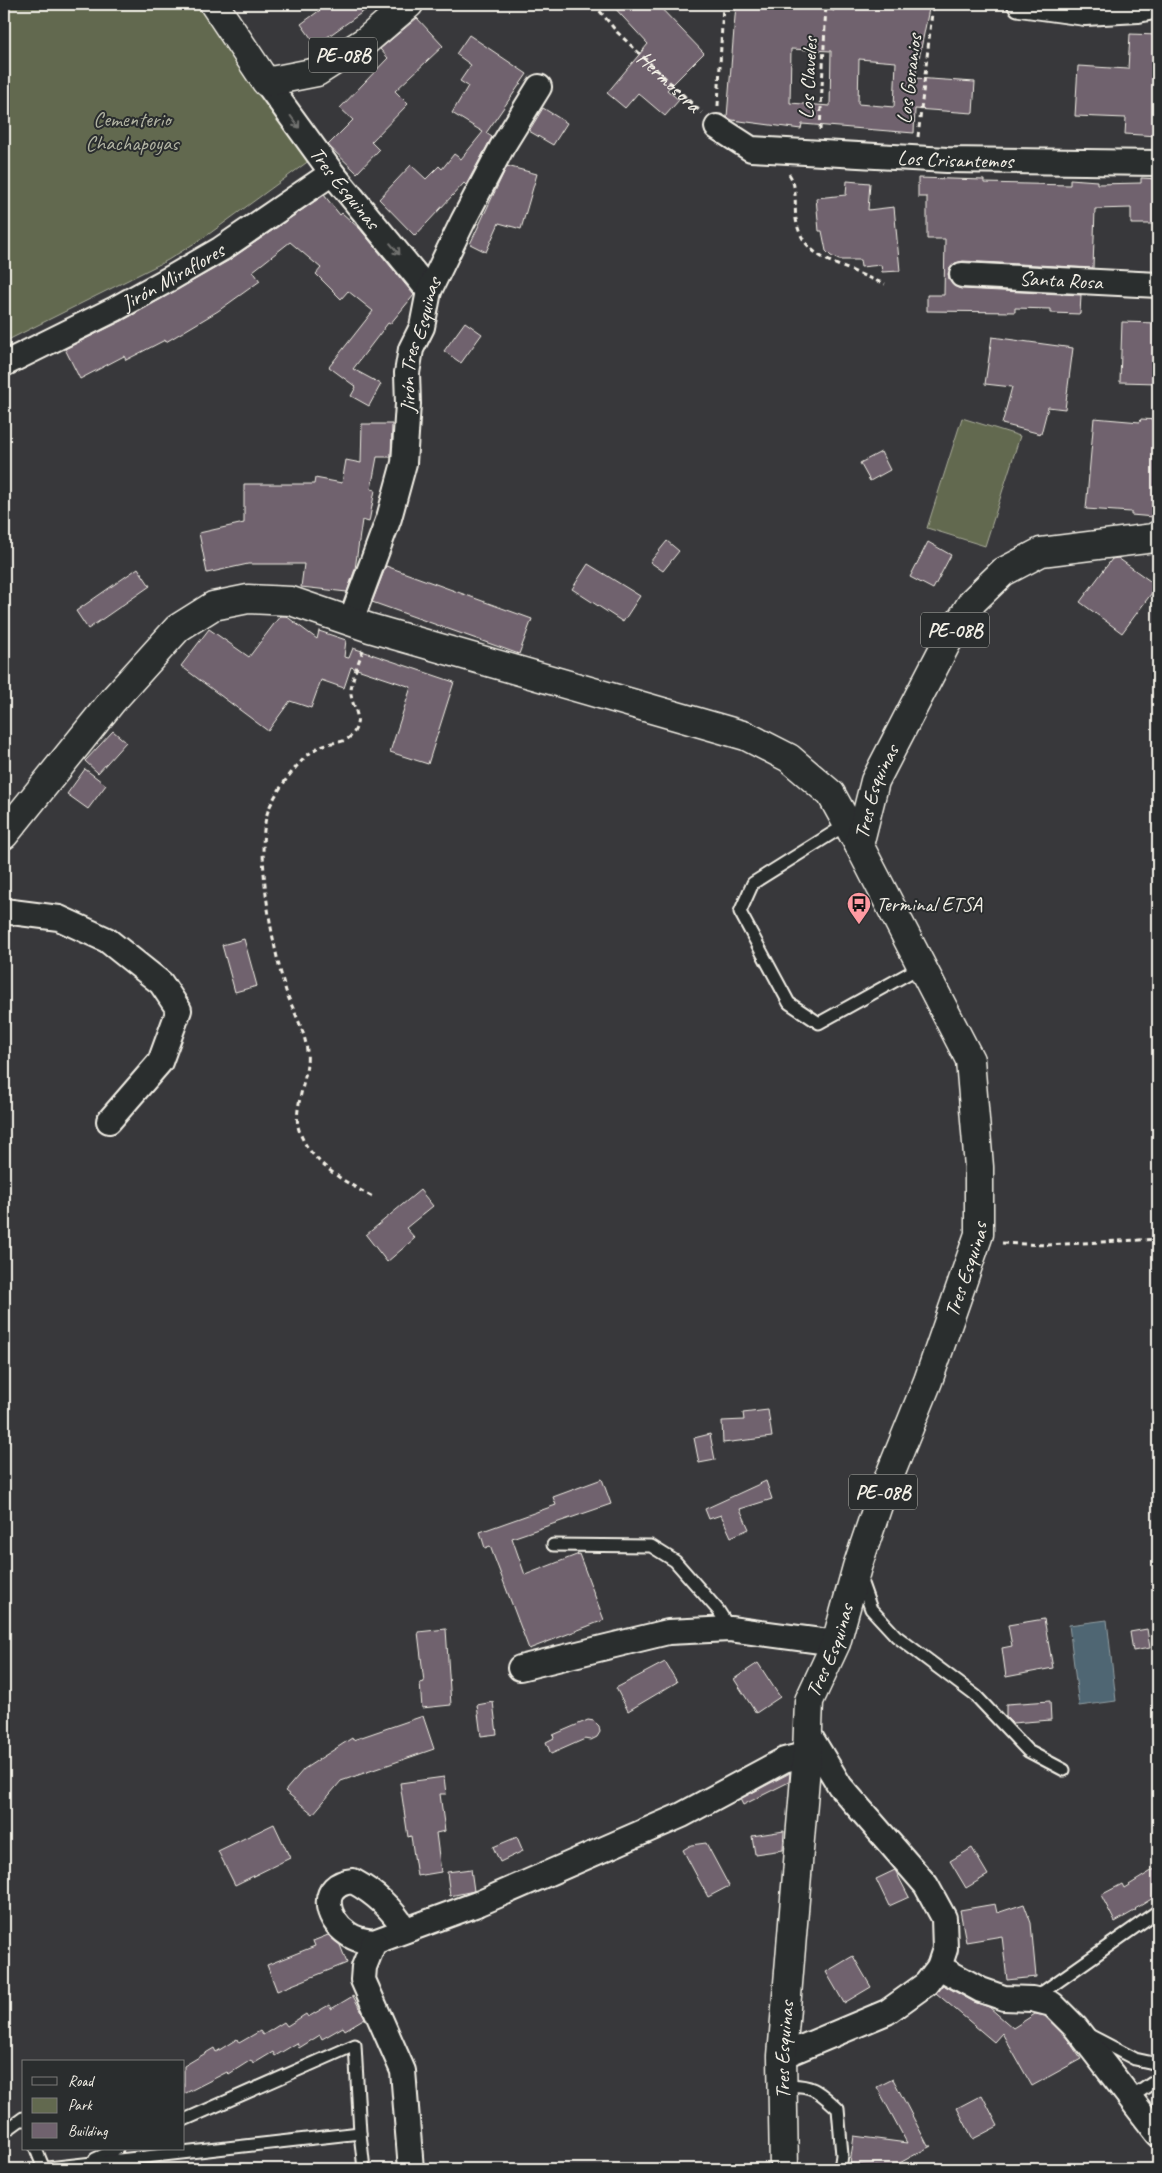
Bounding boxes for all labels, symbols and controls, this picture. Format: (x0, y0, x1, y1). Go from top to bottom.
street label: Los Geranios (891, 31, 928, 125)
street label: Los Claveles (793, 35, 823, 120)
road number: PE-08B (309, 38, 377, 72)
street label: Hermosura (632, 45, 708, 119)
park label: Cementerio Chachapoyas (85, 106, 180, 156)
one-way arrow (290, 115, 300, 129)
street label: Tres Esquinas (304, 141, 387, 236)
street label: Los Crisantemos (897, 144, 1015, 174)
street label: Jirón Miraflores (116, 236, 230, 316)
one-way arrow (390, 243, 401, 256)
street label: Santa Rosa (1019, 265, 1105, 295)
street label: Jirón Tres Esquinas (394, 271, 448, 414)
road number: PE-08B (921, 612, 989, 648)
street label: Tres Esquinas (848, 739, 905, 842)
bus stop icon: Terminal ETSA (846, 891, 872, 925)
place label: Terminal ETSA (876, 891, 982, 917)
street label: Tres Esquinas (938, 1221, 993, 1320)
road number: PE-08B (849, 1474, 917, 1510)
street label: Tres Esquinas (800, 1599, 860, 1701)
street label: Tres Esquinas (769, 1998, 800, 2099)
legend (22, 2060, 185, 2150)
text: Road (68, 2072, 95, 2091)
text: Park (68, 2096, 93, 2115)
text: Building (68, 2122, 108, 2141)

